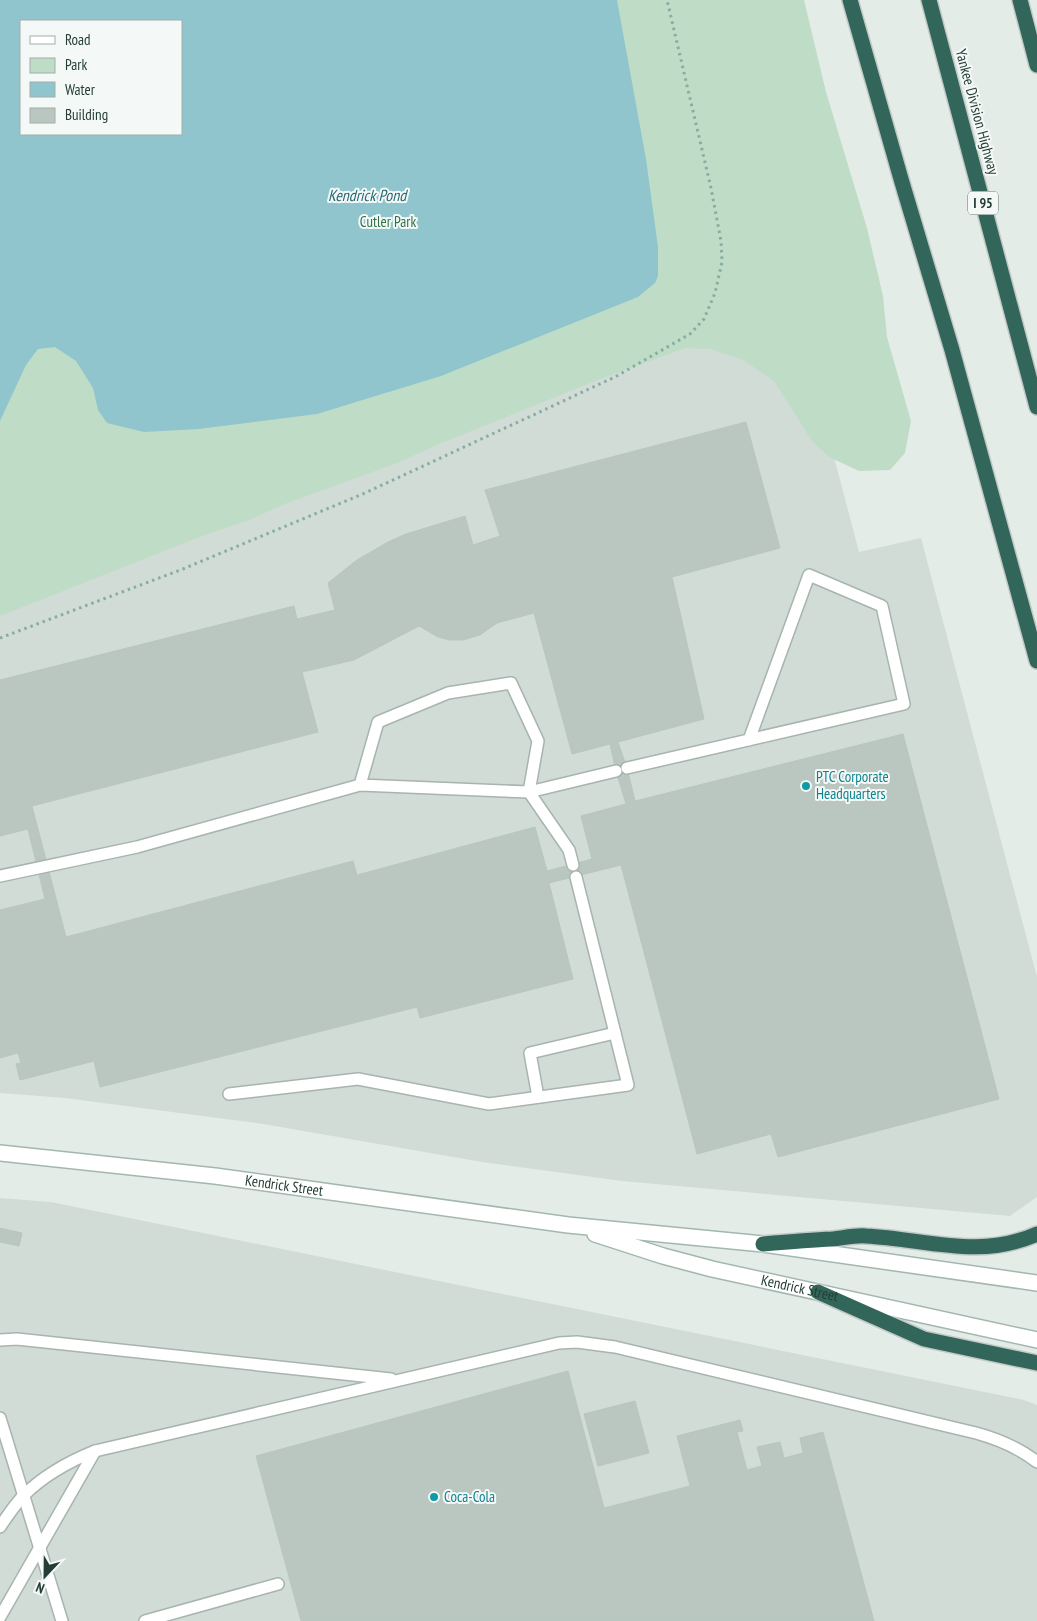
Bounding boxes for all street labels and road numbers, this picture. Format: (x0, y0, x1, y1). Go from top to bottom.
street label: Yankee Division Highway (952, 47, 1003, 177)
road number: I 95 (968, 192, 998, 214)
street label: Kendrick Street (244, 1170, 324, 1200)
street label: Kendrick Street (759, 1270, 840, 1305)

